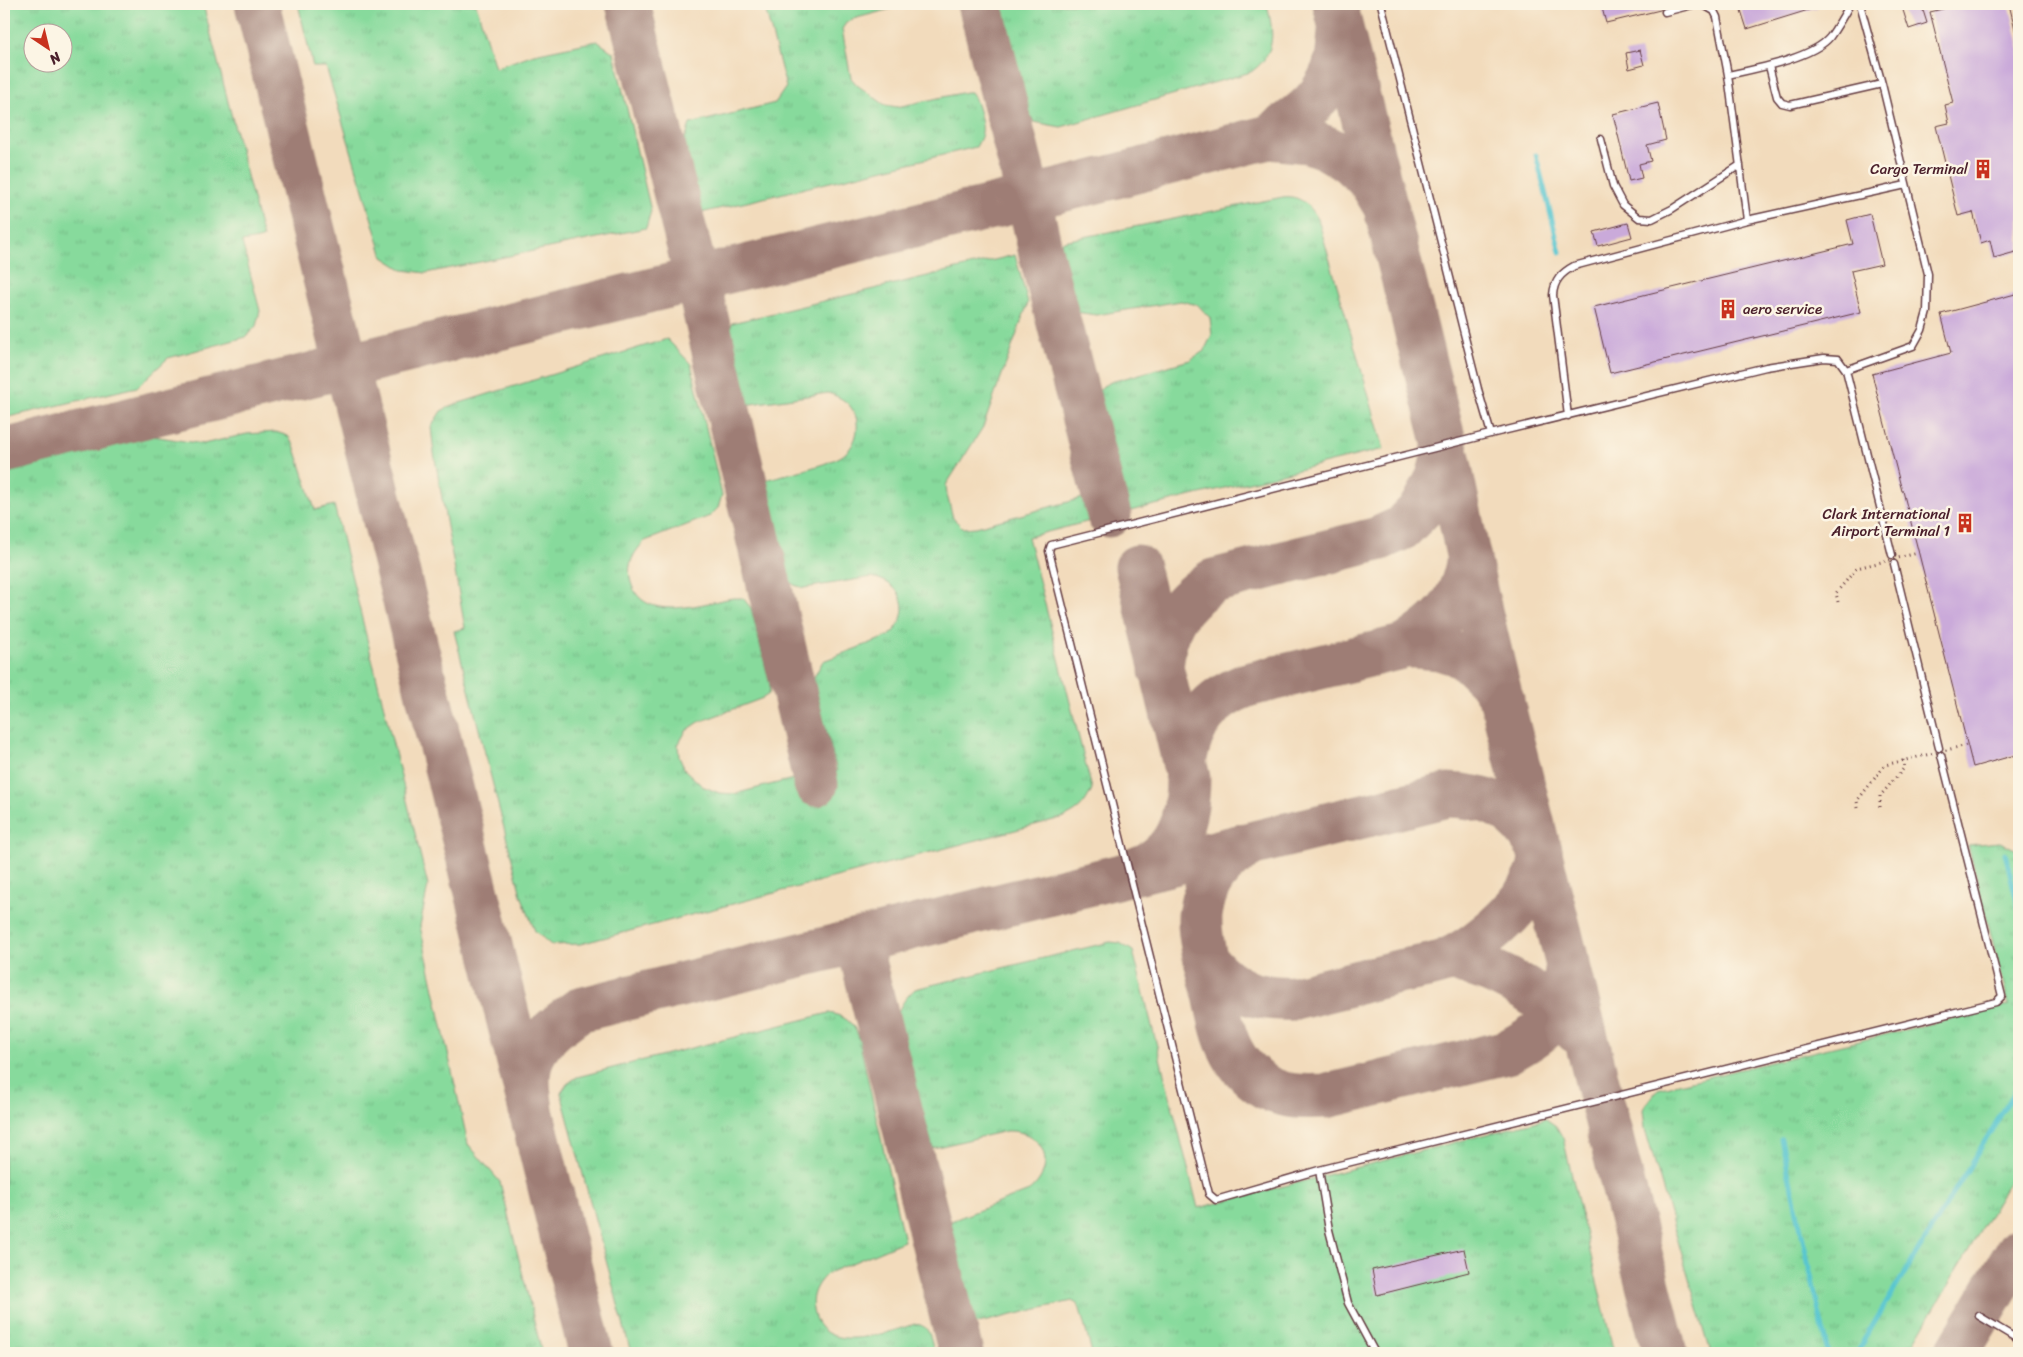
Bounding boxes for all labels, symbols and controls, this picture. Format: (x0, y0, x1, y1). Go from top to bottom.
north arrow (22, 22, 72, 72)
text: N (44, 45, 67, 71)
place label: Cargo Terminal (1870, 156, 1969, 182)
building icon: Cargo Terminal (1972, 158, 1994, 180)
place label: aero service (1743, 296, 1822, 322)
building icon: aero service (1717, 298, 1739, 320)
place label: Clark International Airport Terminal 1 (1822, 501, 1951, 544)
building icon: Clark International Airport Terminal 1 (1954, 512, 1976, 534)

